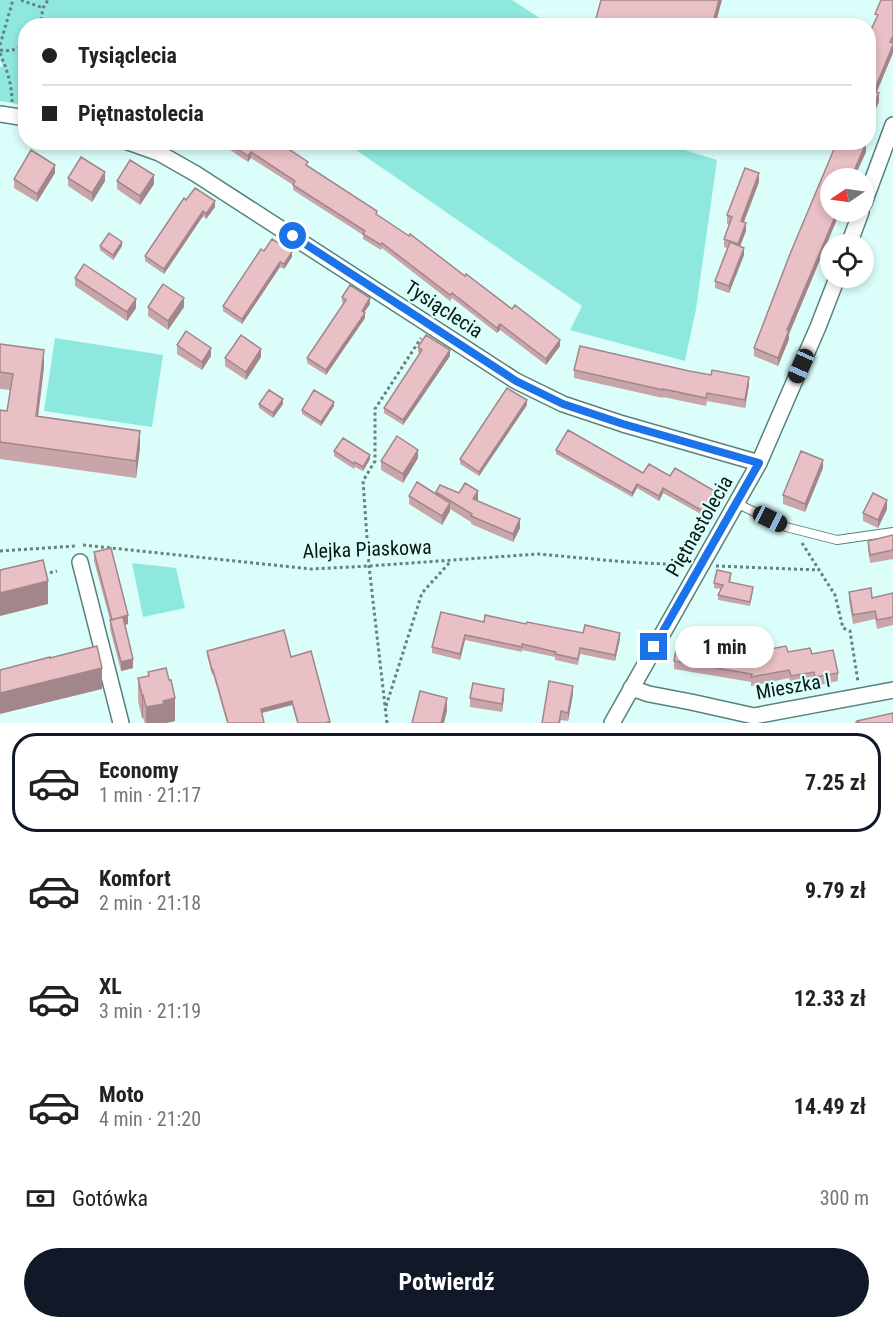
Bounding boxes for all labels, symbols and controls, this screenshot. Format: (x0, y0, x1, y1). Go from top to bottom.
text: Tysiąclecia (78, 43, 177, 68)
text: Piętnastolecia (78, 101, 204, 126)
north arrow (820, 168, 874, 222)
map controls (820, 168, 874, 288)
route start (279, 222, 306, 249)
button: locate (820, 234, 874, 288)
street label: Tysiąclecia (401, 275, 487, 343)
car (785, 346, 817, 386)
street label: Piętnastolecia (660, 471, 738, 581)
car (750, 503, 790, 535)
street label: Alejka Piaskowa (302, 535, 432, 563)
callout: 1 min (675, 626, 774, 668)
route end (640, 633, 667, 660)
text: 1 min (702, 635, 747, 659)
street label: Mieszka I (754, 668, 832, 704)
icon: car (27, 756, 81, 810)
text: Economy (99, 758, 179, 783)
text: 7.25 zł (805, 770, 866, 795)
text: 1 min · 21:17 (99, 783, 201, 807)
icon: car (27, 864, 81, 918)
text: Komfort (99, 866, 171, 891)
text: 9.79 zł (805, 878, 866, 903)
text: 2 min · 21:18 (99, 891, 201, 915)
icon: car (27, 972, 81, 1026)
text: XL (99, 974, 122, 999)
text: 12.33 zł (794, 986, 866, 1011)
text: 3 min · 21:19 (99, 999, 201, 1023)
icon: car (27, 1080, 81, 1134)
text: Moto (99, 1082, 144, 1107)
text: 14.49 zł (794, 1094, 866, 1119)
text: 4 min · 21:20 (99, 1107, 201, 1131)
icon: cash (24, 1182, 57, 1215)
text: Gotówka (72, 1186, 148, 1211)
text: 300 m (820, 1186, 869, 1210)
button: Potwierdź (24, 1248, 869, 1317)

